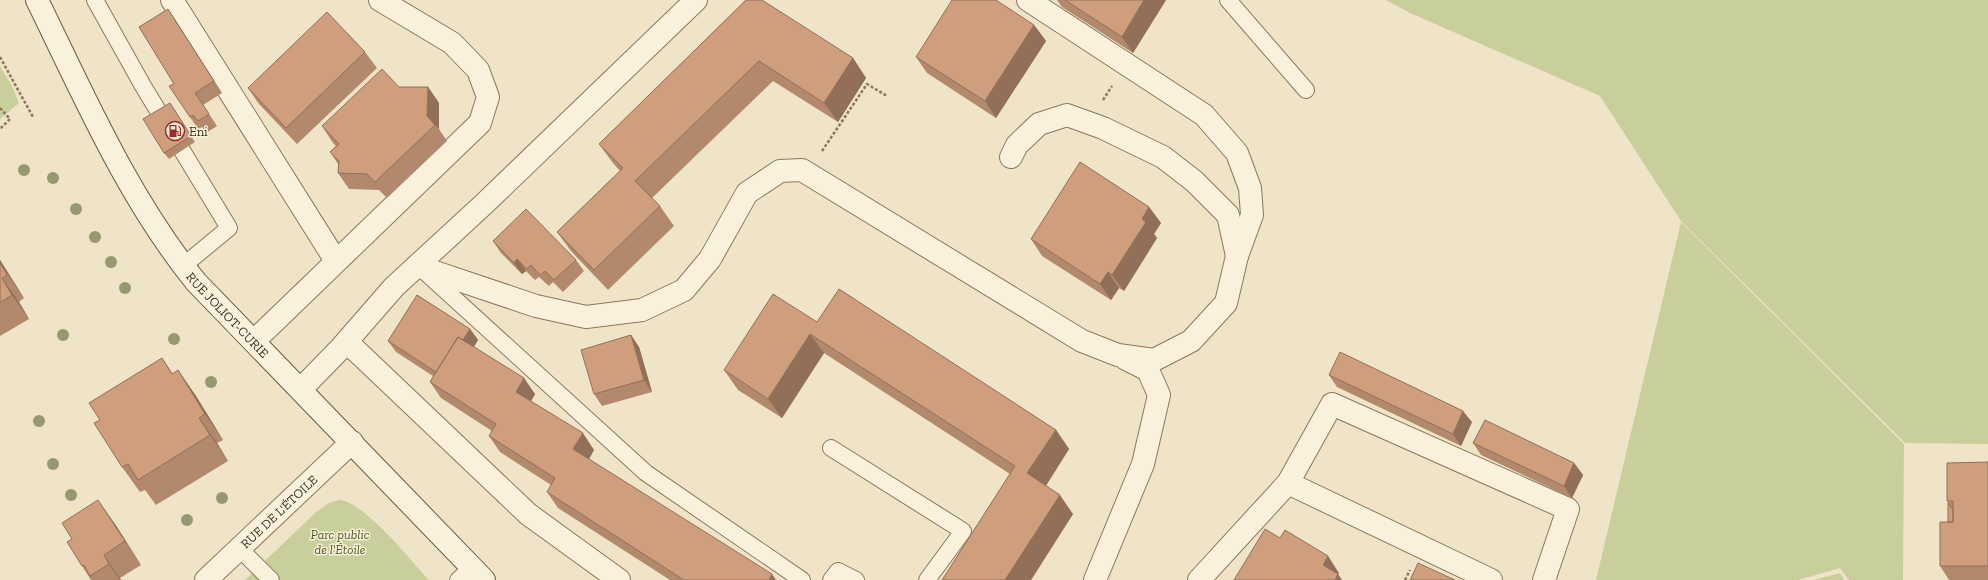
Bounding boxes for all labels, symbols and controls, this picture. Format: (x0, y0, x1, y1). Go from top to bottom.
fuel station icon: Eni (164, 120, 186, 142)
place label: Eni (189, 124, 208, 139)
street label: RUE JOLIOT-CURIE (183, 269, 272, 361)
street label: RUE DE L'ÉTOILE (238, 472, 321, 551)
park label: Parc public de l'Étoile (311, 527, 370, 557)

